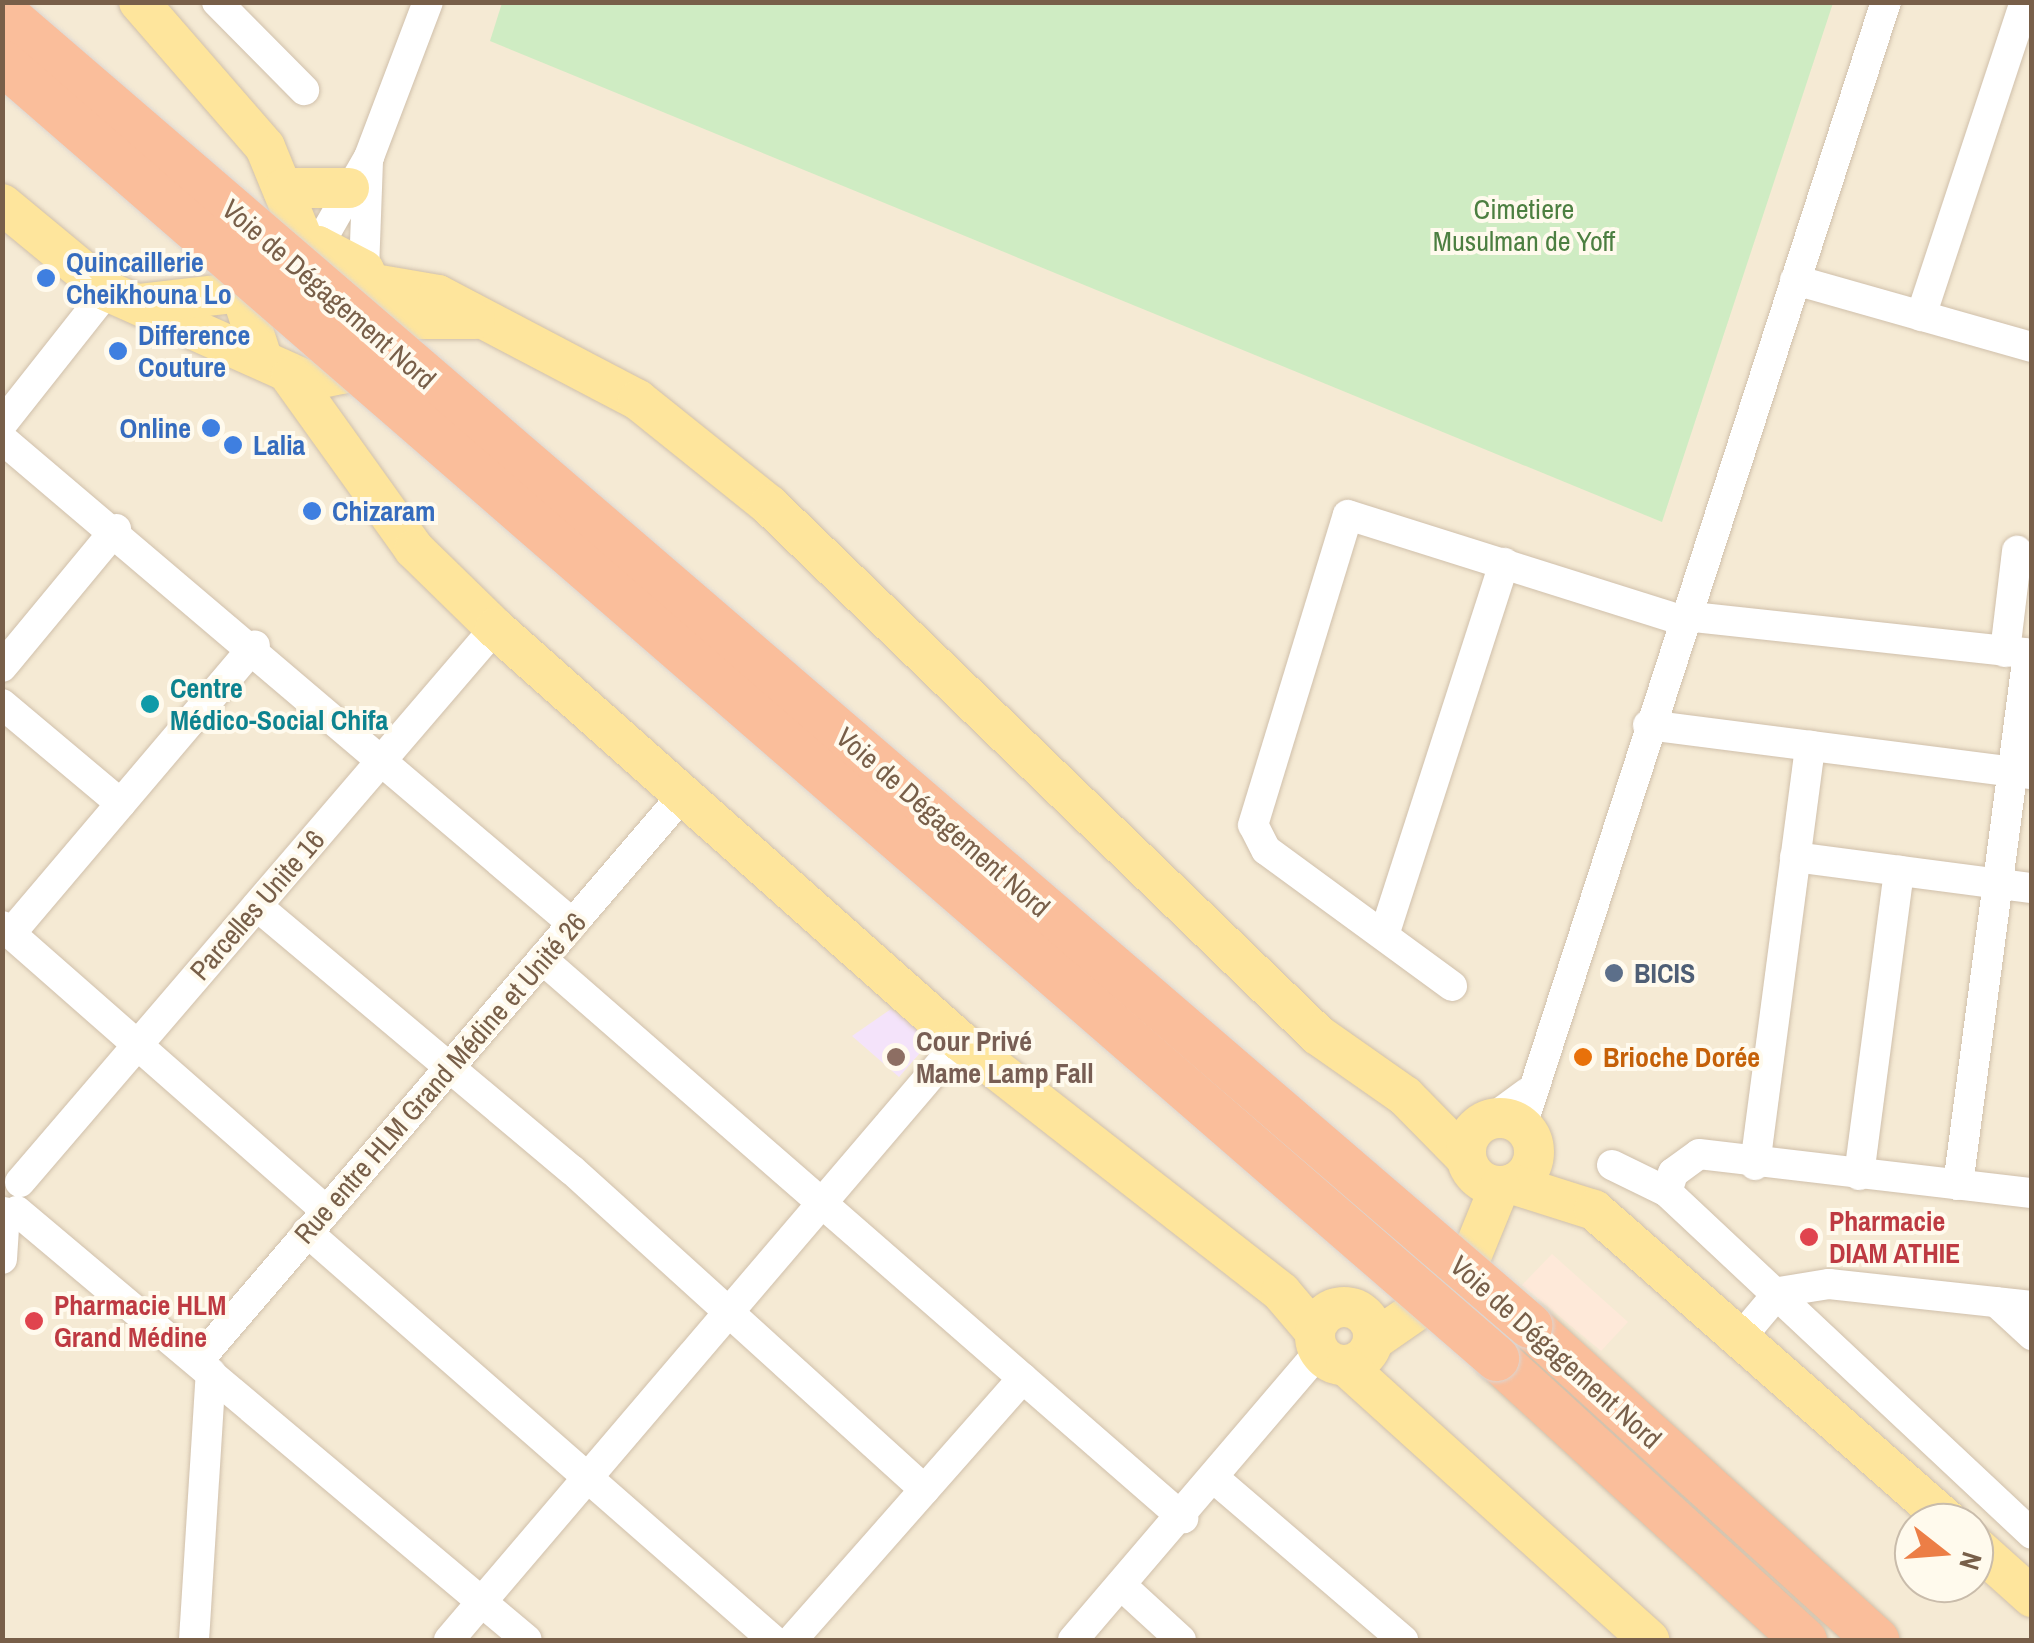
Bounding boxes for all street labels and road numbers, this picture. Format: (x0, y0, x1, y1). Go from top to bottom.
street label: Voie de Dégagement Nord (215, 192, 443, 396)
street label: Voie de Dégagement Nord (829, 720, 1057, 924)
street label: Parcelles Unite 16 (183, 823, 331, 987)
street label: Rue entre HLM Grand Médine et Unité 26 (287, 906, 593, 1250)
street label: Voie de Dégagement Nord (1444, 1249, 1668, 1455)

